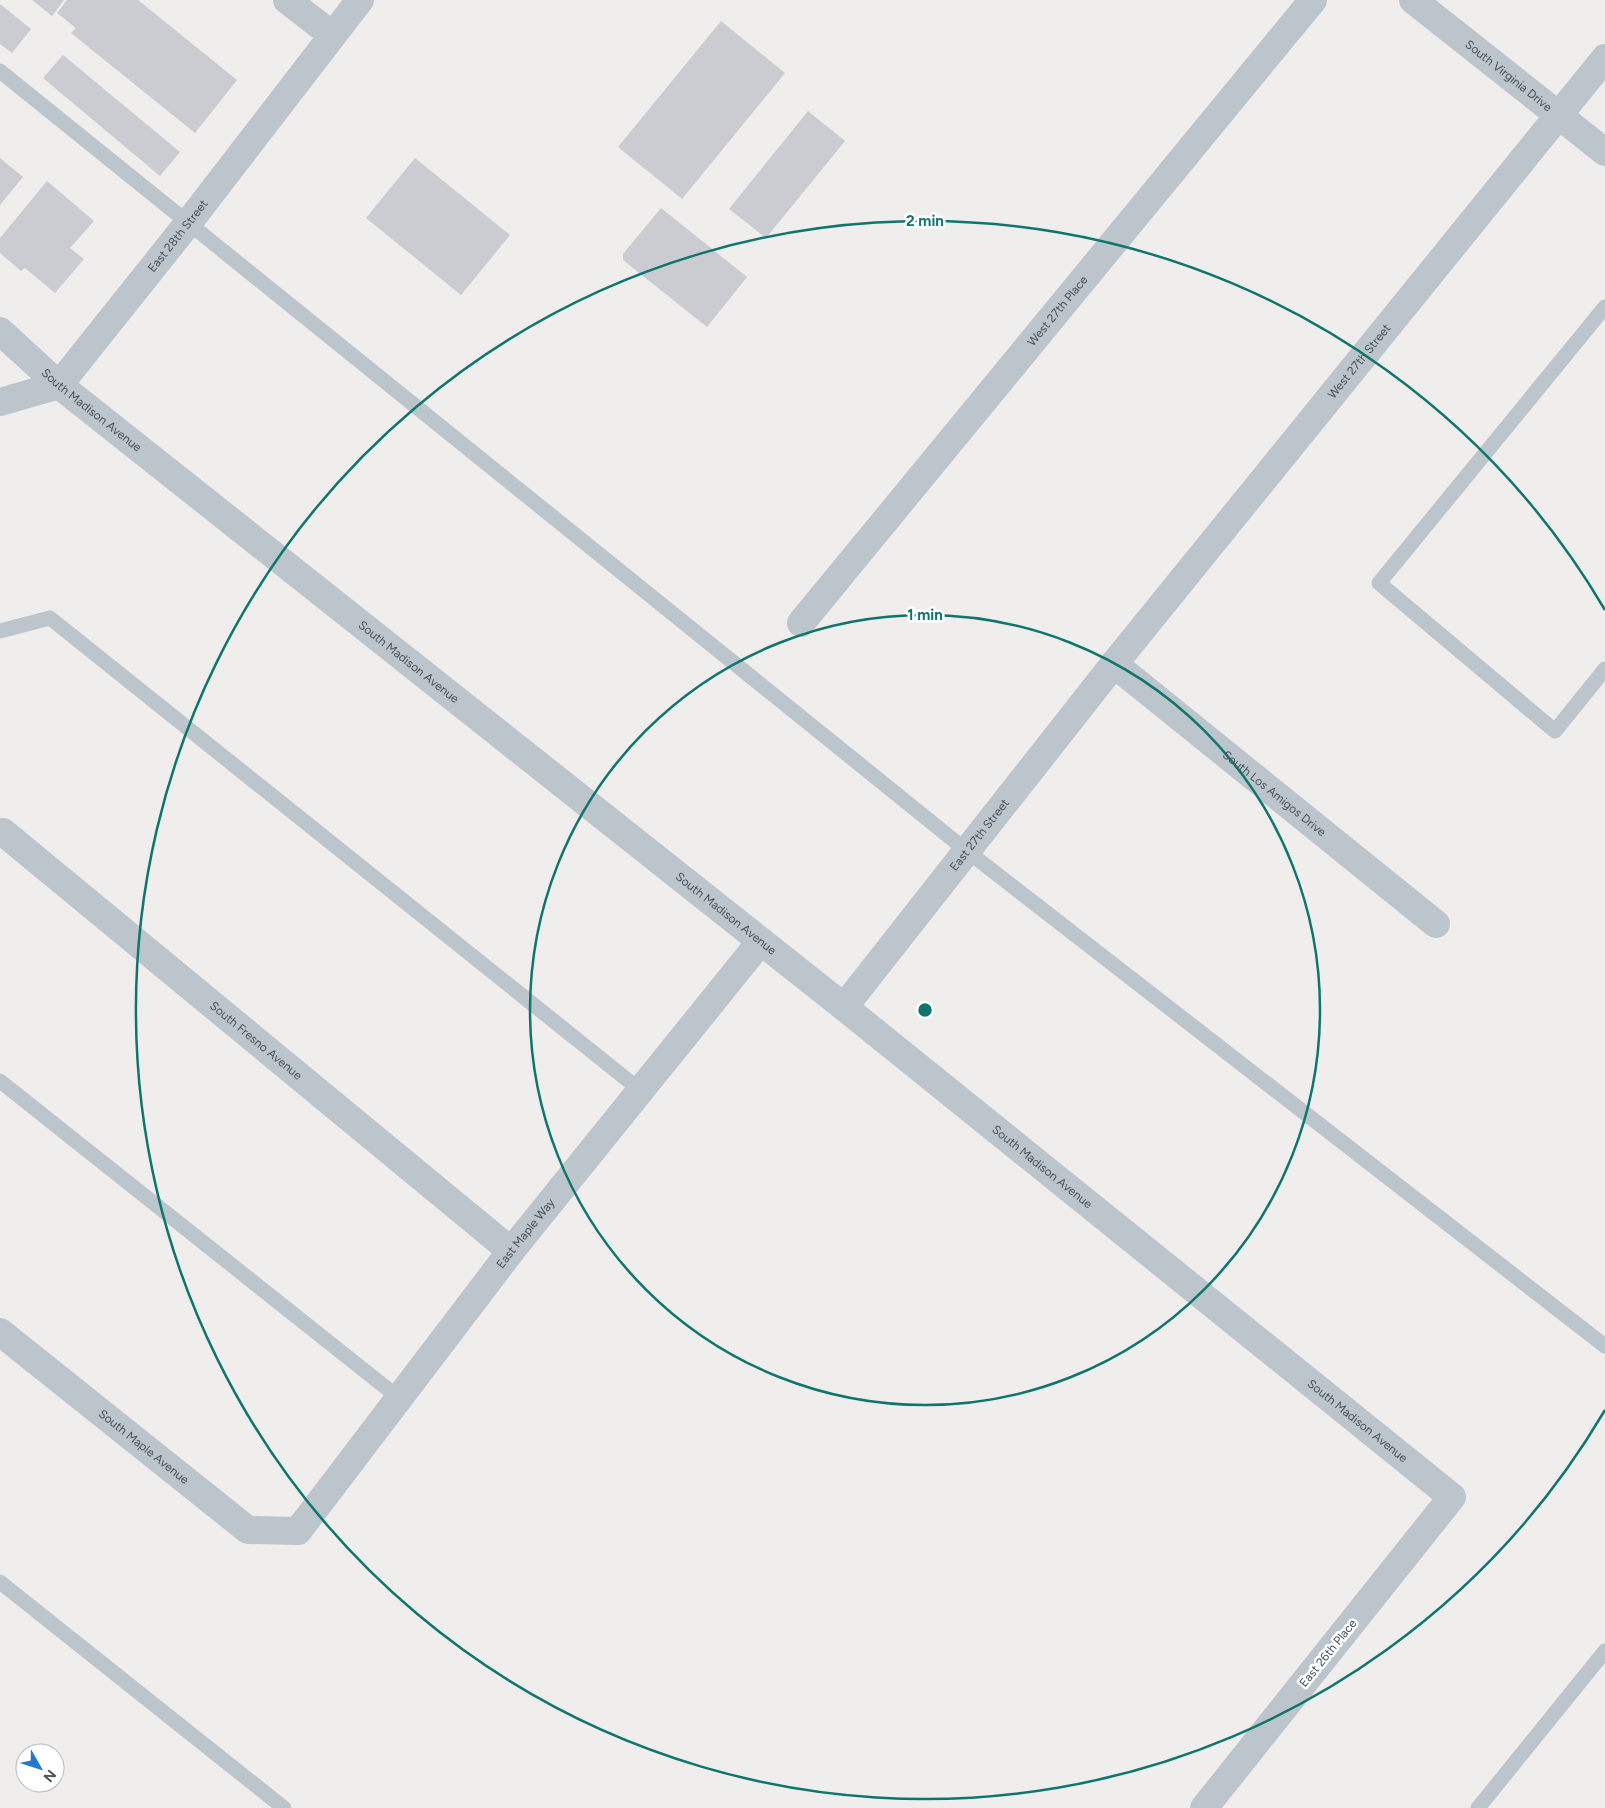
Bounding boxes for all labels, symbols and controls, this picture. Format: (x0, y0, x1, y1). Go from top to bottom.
street label: South Virginia Drive (1462, 37, 1555, 115)
street label: East 28th Street (145, 197, 211, 275)
text: 2 min (906, 212, 944, 230)
street label: West 27th Place (1025, 273, 1091, 349)
street label: West 27th Street (1325, 321, 1394, 401)
street label: South Madison Avenue (39, 366, 145, 455)
text: 1 min (907, 606, 943, 624)
street label: South Madison Avenue (356, 618, 462, 706)
street label: South Los Amigos Drive (1220, 748, 1329, 840)
street label: East 27th Street (947, 796, 1012, 874)
street label: South Madison Avenue (673, 869, 779, 958)
street label: South Fresno Avenue (207, 999, 305, 1083)
centre of rings (916, 1001, 934, 1019)
street label: South Madison Avenue (989, 1122, 1095, 1211)
street label: East Maple Way (493, 1195, 558, 1271)
street label: South Madison Avenue (1305, 1376, 1411, 1466)
street label: South Maple Avenue (96, 1407, 192, 1487)
street label: East 26th Place (1297, 1616, 1360, 1690)
north arrow (15, 1743, 65, 1793)
text: N (40, 1766, 60, 1785)

